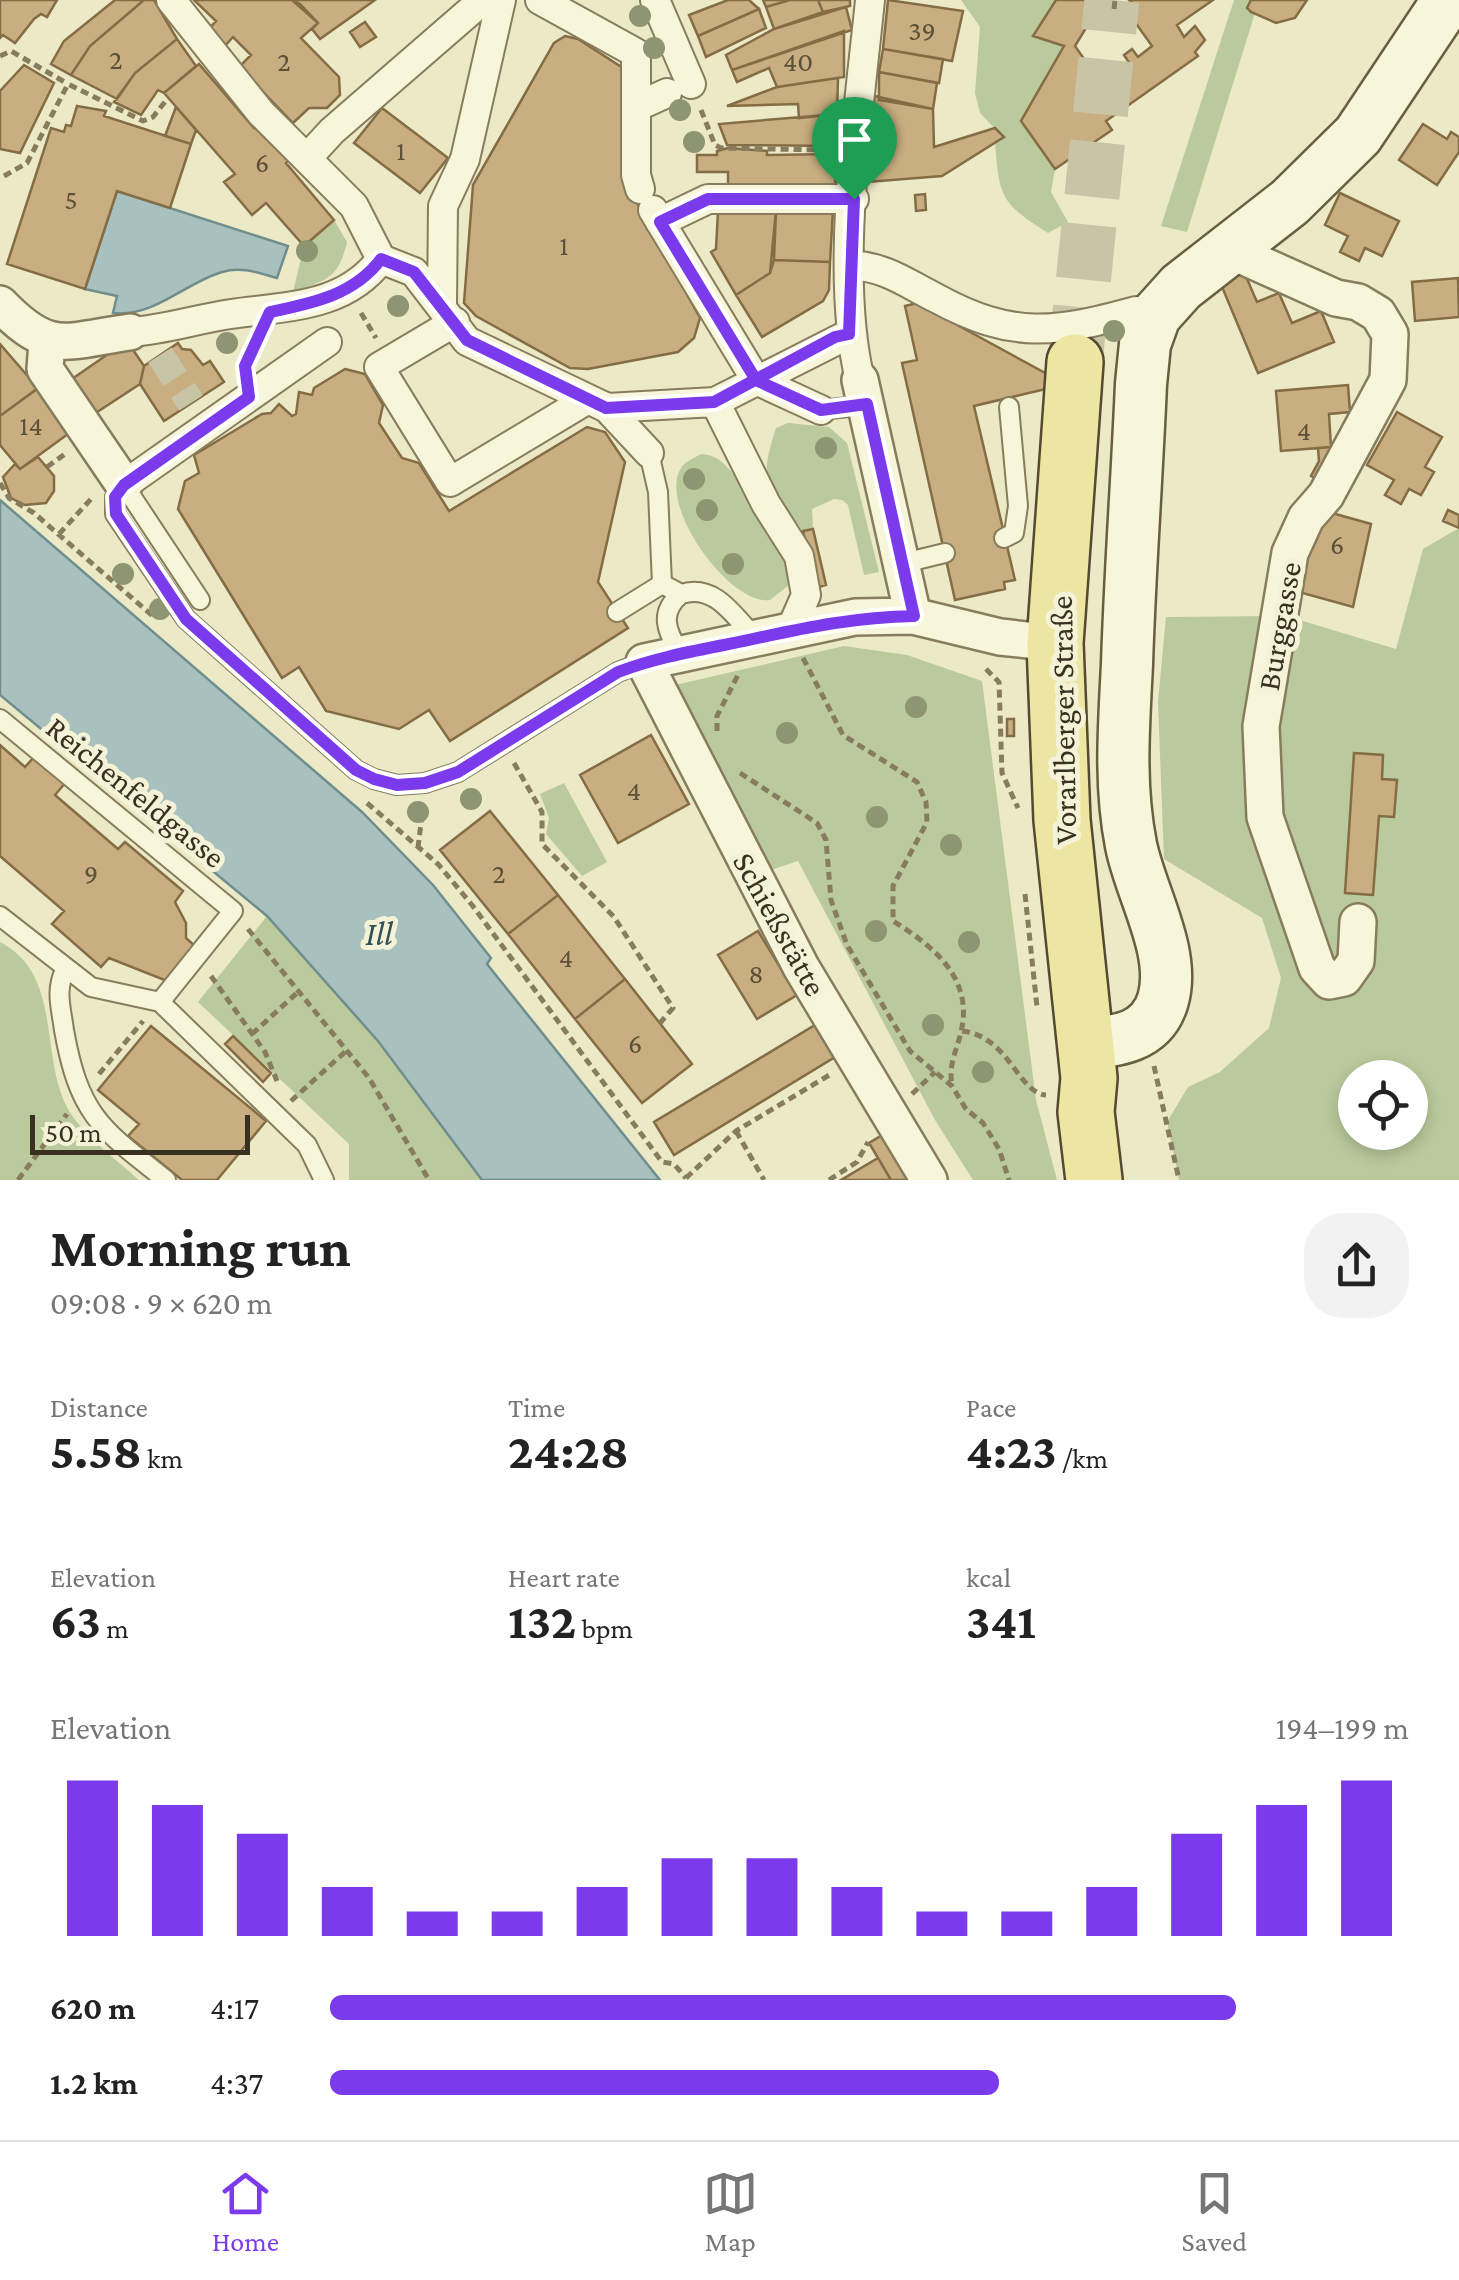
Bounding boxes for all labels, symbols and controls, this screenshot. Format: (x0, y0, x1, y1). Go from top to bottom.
house number: 39 (908, 15, 936, 46)
house number: 2 (109, 44, 123, 75)
house number: 2 (277, 46, 291, 77)
house number: 40 (783, 46, 813, 77)
pin (812, 97, 897, 200)
icon: arrive (827, 112, 882, 167)
house number: 1 (396, 135, 406, 166)
house number: 6 (255, 147, 269, 178)
house number: 5 (64, 184, 78, 215)
house number: 1 (559, 230, 569, 261)
house number: 14 (19, 410, 43, 441)
house number: 4 (1297, 415, 1311, 446)
house number: 6 (1330, 529, 1344, 560)
street label: Burggasse (1250, 559, 1308, 693)
street label: Vorarlberger Straße (1043, 595, 1083, 845)
street label: Reichenfeldgasse (39, 709, 233, 875)
house number: 4 (627, 775, 641, 806)
street label: Schießstätte (726, 846, 834, 1002)
house number: 9 (84, 858, 98, 889)
house number: 2 (492, 858, 506, 889)
water label: Ill (365, 914, 393, 953)
house number: 4 (559, 942, 573, 973)
house number: 8 (748, 958, 764, 989)
house number: 6 (628, 1028, 642, 1059)
map controls (1338, 1060, 1428, 1150)
button: locate (1338, 1060, 1428, 1150)
scale bar (30, 1110, 250, 1154)
text: 50 m (45, 1117, 102, 1148)
button: share (1304, 1213, 1409, 1318)
text: Morning run (50, 1217, 351, 1278)
text: 09:08 · 9 × 620 m (50, 1285, 272, 1321)
text: Distance (50, 1392, 148, 1423)
text: Time (508, 1392, 565, 1423)
text: Pace (966, 1392, 1016, 1423)
text: 5.58 (50, 1423, 142, 1479)
text: 24:28 (508, 1423, 629, 1479)
text: 4:23 (966, 1423, 1057, 1479)
text: km (142, 1443, 183, 1474)
text: /km (1057, 1443, 1108, 1474)
text: Elevation (50, 1562, 156, 1593)
text: Heart rate (508, 1562, 620, 1593)
text: kcal (966, 1562, 1011, 1593)
text: 63 (50, 1593, 101, 1649)
text: 132 (508, 1593, 576, 1649)
text: 341 (966, 1593, 1036, 1649)
text: m (101, 1613, 129, 1644)
text: bpm (576, 1613, 633, 1644)
text: Elevation (50, 1710, 171, 1746)
text: 194–199 m (1276, 1710, 1409, 1746)
text: 620 m (50, 1990, 136, 2026)
text: 4:17 (210, 1990, 259, 2026)
text: 1.2 km (50, 2065, 138, 2101)
text: 4:37 (210, 2065, 263, 2101)
tab: Home (212, 2166, 279, 2257)
tab: Map (703, 2166, 758, 2257)
tab: Saved (1181, 2166, 1247, 2257)

